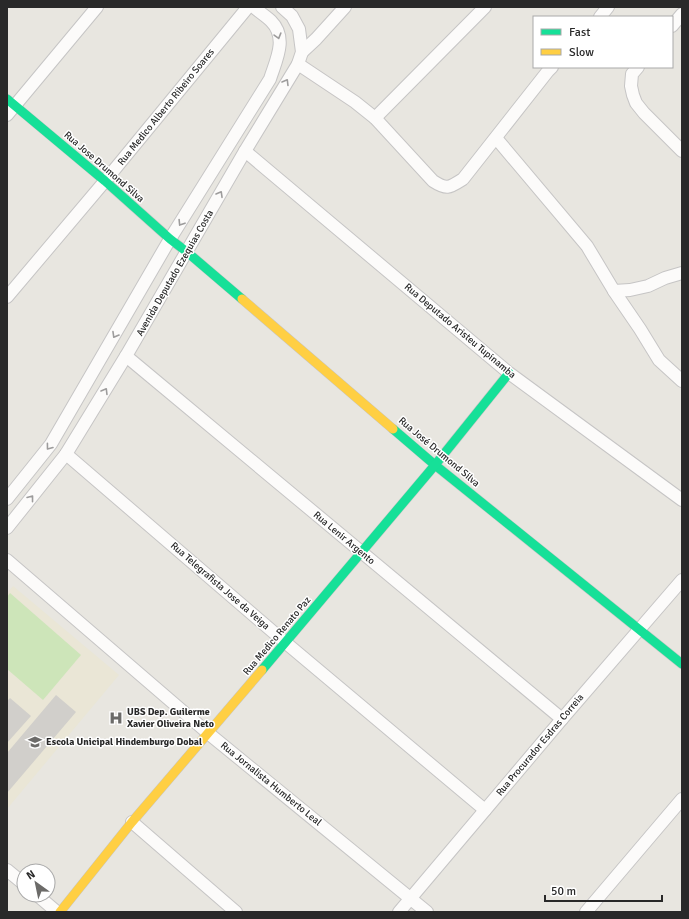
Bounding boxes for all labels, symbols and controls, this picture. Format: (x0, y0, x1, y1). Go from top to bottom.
legend (533, 16, 673, 68)
text: Fast (569, 25, 590, 40)
one-way arrow (273, 32, 282, 39)
text: Slow (569, 45, 594, 60)
street label: Rua Medico Alberto Ribeiro Soares (115, 46, 217, 168)
one-way arrow (282, 79, 289, 86)
street label: Rua Jose Drumond Silva (61, 129, 147, 205)
one-way arrow (216, 191, 223, 198)
street label: Avenida Deputado Ezequias Costa (134, 208, 216, 338)
one-way arrow (179, 218, 186, 225)
street label: Rua Deputado Aristeu Tupinamba (402, 281, 518, 381)
one-way arrow (112, 331, 119, 338)
one-way arrow (100, 388, 107, 395)
street label: Rua José Drumond Silva (396, 415, 482, 489)
one-way arrow (47, 442, 54, 449)
one-way arrow (27, 495, 34, 502)
street label: Rua Lenir Argento (311, 509, 377, 567)
street label: Rua Telegrafista Jose da Veiga (168, 540, 272, 632)
street label: Rua Medico Renato Paz (241, 594, 314, 678)
street label: Rua Procurador Esdras Correia (494, 691, 586, 799)
place label: UBS Dep. Guilerme Xavier Oliveira Neto (127, 706, 214, 730)
hospital icon: UBS Dep. Guilerme Xavier Oliveira Neto (108, 710, 124, 726)
school or university icon: Escola Unicipal Hindemburgo Dobal (27, 734, 43, 750)
place label: Escola Unicipal Hindemburgo Dobal (46, 736, 202, 748)
street label: Rua Jornalista Humberto Leal (218, 740, 324, 828)
north arrow (16, 863, 56, 903)
text: N (24, 867, 38, 883)
scale bar (545, 877, 662, 903)
text: 50 m (551, 884, 576, 899)

